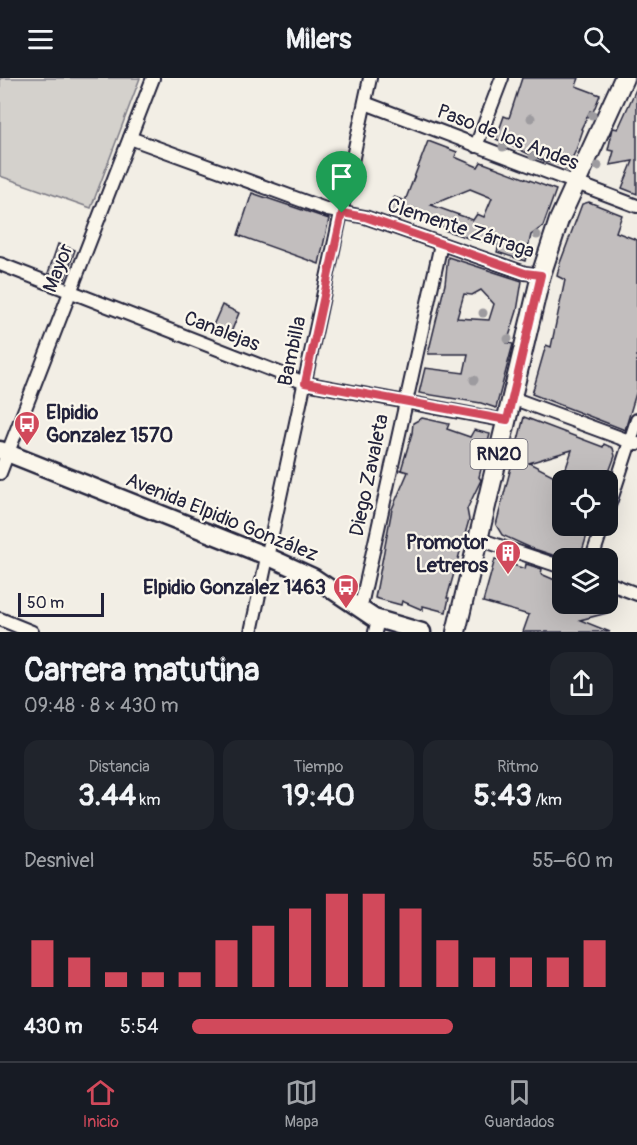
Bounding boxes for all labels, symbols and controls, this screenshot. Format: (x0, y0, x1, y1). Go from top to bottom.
icon: menu (24, 23, 57, 56)
text: Milers (286, 23, 351, 56)
icon: search (580, 23, 613, 56)
street label: Paso de los Andes (434, 99, 582, 176)
pin (316, 151, 367, 213)
icon: arrive (325, 160, 358, 193)
street label: Clemente Zárraga (384, 192, 538, 264)
street label: Mayor (37, 240, 79, 296)
street label: Canalejas (181, 305, 263, 357)
street label: Bambilla (272, 314, 312, 388)
place label: Elpidio Gonzalez 1570 (46, 400, 173, 448)
bus stop icon: Elpidio Gonzalez 1570 (12, 409, 42, 447)
street label: Diego Zavaleta (344, 412, 394, 538)
road number: RN20 (470, 439, 528, 469)
street label: Avenida Elpidio González (122, 467, 322, 567)
map controls (552, 470, 618, 614)
button: locate (552, 470, 618, 536)
place label: Promotor Letreros (406, 530, 489, 578)
building icon: Promotor Letreros (493, 538, 523, 576)
button: layers (552, 548, 618, 614)
bus stop icon: Elpidio Gonzalez 1463 (331, 572, 361, 610)
place label: Elpidio Gonzalez 1463 (143, 575, 326, 600)
scale bar (18, 590, 104, 618)
text: 50 m (27, 593, 64, 613)
text: Carrera matutina (24, 650, 260, 691)
button: share (550, 652, 613, 715)
text: 09:48 · 8 × 430 m (24, 693, 178, 718)
text: Distancia (89, 757, 150, 777)
text: Tiempo (294, 757, 343, 777)
text: Ritmo (497, 757, 539, 777)
text: 3.44 (78, 777, 136, 814)
text: 19:40 (282, 777, 355, 814)
text: 5:43 (474, 777, 532, 814)
text: km (136, 790, 160, 810)
text: /km (532, 790, 562, 810)
text: Desnivel (24, 848, 94, 873)
text: 55–60 m (532, 848, 613, 873)
text: 430 m (24, 1014, 83, 1039)
text: 5:54 (120, 1014, 159, 1039)
tab: Inicio (83, 1076, 119, 1132)
tab: Mapa (284, 1076, 318, 1132)
tab: Guardados (484, 1076, 554, 1132)

